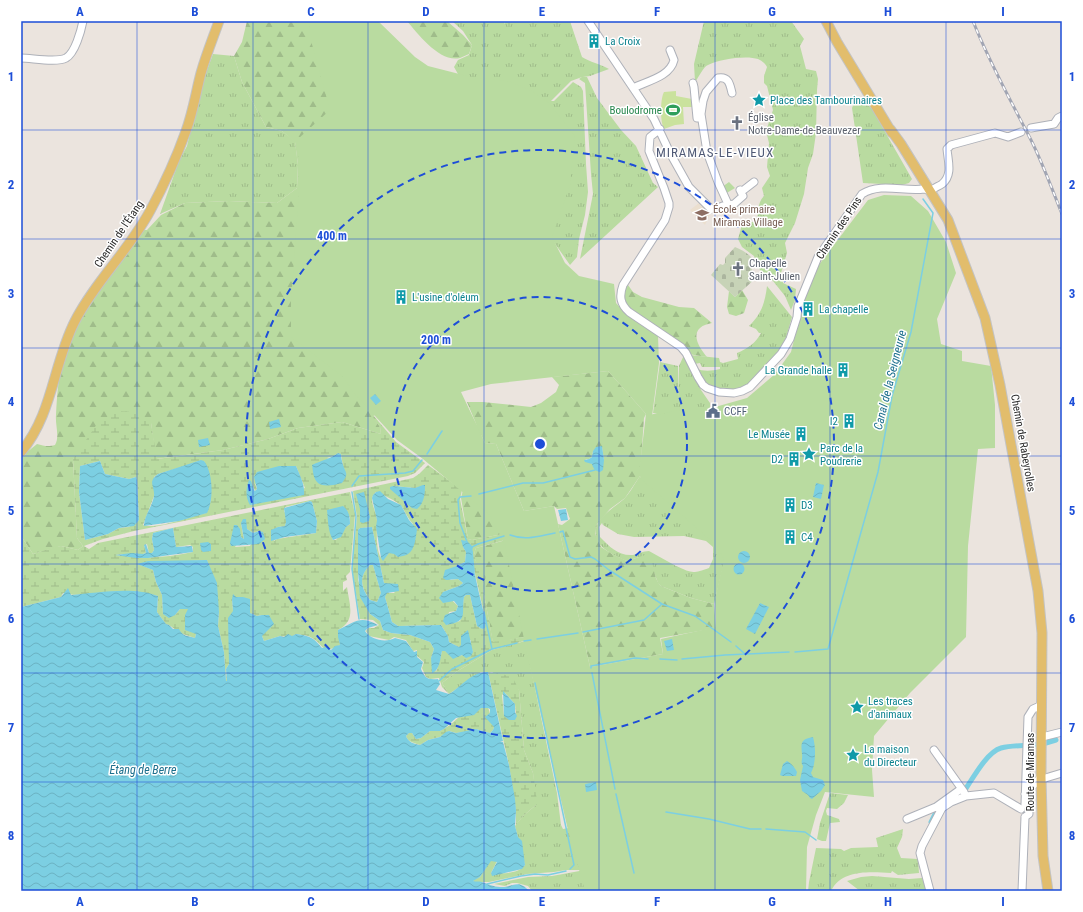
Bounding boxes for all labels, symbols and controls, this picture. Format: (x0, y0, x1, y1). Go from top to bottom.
text: A (76, 4, 84, 19)
text: B (191, 4, 199, 19)
text: C (307, 4, 315, 19)
text: D (422, 4, 430, 19)
text: E (539, 4, 546, 19)
text: F (654, 4, 660, 19)
text: G (768, 4, 776, 19)
text: H (884, 4, 892, 19)
text: I (1001, 4, 1005, 19)
building icon: La Croix (586, 33, 602, 49)
place label: La Croix (605, 35, 641, 48)
text: 1 (8, 69, 14, 84)
text: 1 (1069, 69, 1075, 84)
place icon: Place des Tambourinaires (751, 92, 767, 108)
place label: Place des Tambourinaires (770, 94, 882, 107)
sports icon: Boulodrome (665, 102, 681, 118)
place label: Boulodrome (609, 104, 662, 117)
place label: Église Notre-Dame-de-Beauvezer (748, 111, 861, 137)
church icon: Église Notre-Dame-de-Beauvezer (729, 115, 745, 131)
district label: MIRAMAS-LE-VIEUX (656, 145, 774, 160)
text: 2 (8, 177, 15, 192)
text: 2 (1069, 177, 1076, 192)
street label: Chemin des Pins (813, 194, 865, 262)
street label: Chemin de l’Étang (92, 198, 146, 270)
place label: École primaire Miramas Village (713, 203, 783, 229)
school or university icon: École primaire Miramas Village (694, 207, 710, 223)
text: 400 m (317, 229, 347, 243)
place label: Chapelle Saint-Julien (749, 257, 800, 283)
church icon: Chapelle Saint-Julien (730, 261, 746, 277)
text: 3 (8, 286, 14, 301)
text: 3 (1069, 286, 1075, 301)
building icon: L'usine d'oléum (393, 289, 409, 305)
place label: L'usine d'oléum (412, 291, 479, 304)
building icon: La chapelle (800, 301, 816, 317)
place label: La chapelle (819, 303, 868, 316)
water label: Canal de la Seigneurie (871, 328, 909, 431)
text: 200 m (421, 333, 451, 347)
building icon: La Grande halle (835, 362, 851, 378)
place label: La Grande halle (765, 364, 832, 377)
street label: Chemin de Rabeyrolles (1008, 393, 1038, 493)
text: 4 (8, 394, 15, 409)
text: 4 (1069, 394, 1076, 409)
public building icon: CCFF (705, 403, 721, 419)
place label: CCFF (724, 405, 747, 418)
building icon: I2 (841, 413, 857, 429)
place label: I2 (830, 415, 838, 428)
building icon: Le Musée (793, 426, 809, 442)
place label: Le Musée (748, 428, 790, 441)
centre of rings (533, 437, 547, 451)
place label: Parc de la Poudrerie (820, 442, 863, 468)
place icon: Parc de la Poudrerie (801, 446, 817, 462)
building icon: D2 (786, 451, 802, 467)
place label: D2 (771, 453, 783, 466)
building icon: D3 (782, 497, 798, 513)
place label: D3 (801, 499, 813, 512)
text: 5 (8, 503, 15, 518)
text: 5 (1069, 503, 1076, 518)
building icon: C4 (782, 529, 798, 545)
place label: C4 (801, 531, 813, 544)
text: 6 (8, 611, 15, 626)
text: 6 (1069, 611, 1076, 626)
place label: Les traces d'animaux (868, 695, 913, 721)
place icon: Les traces d'animaux (849, 699, 865, 715)
text: 7 (8, 720, 15, 735)
text: 7 (1069, 720, 1076, 735)
street label: Route de Miramas (1024, 733, 1037, 811)
place label: La maison du Directeur (864, 743, 917, 769)
place icon: La maison du Directeur (845, 747, 861, 763)
water label: Étang de Berre (109, 762, 177, 777)
text: 8 (8, 828, 14, 843)
text: 8 (1069, 828, 1075, 843)
text: A (76, 894, 84, 909)
text: B (191, 894, 199, 909)
text: C (307, 894, 315, 909)
text: D (422, 894, 430, 909)
text: E (539, 894, 546, 909)
text: F (654, 894, 660, 909)
text: G (768, 894, 776, 909)
text: H (884, 894, 892, 909)
text: I (1001, 894, 1005, 909)

